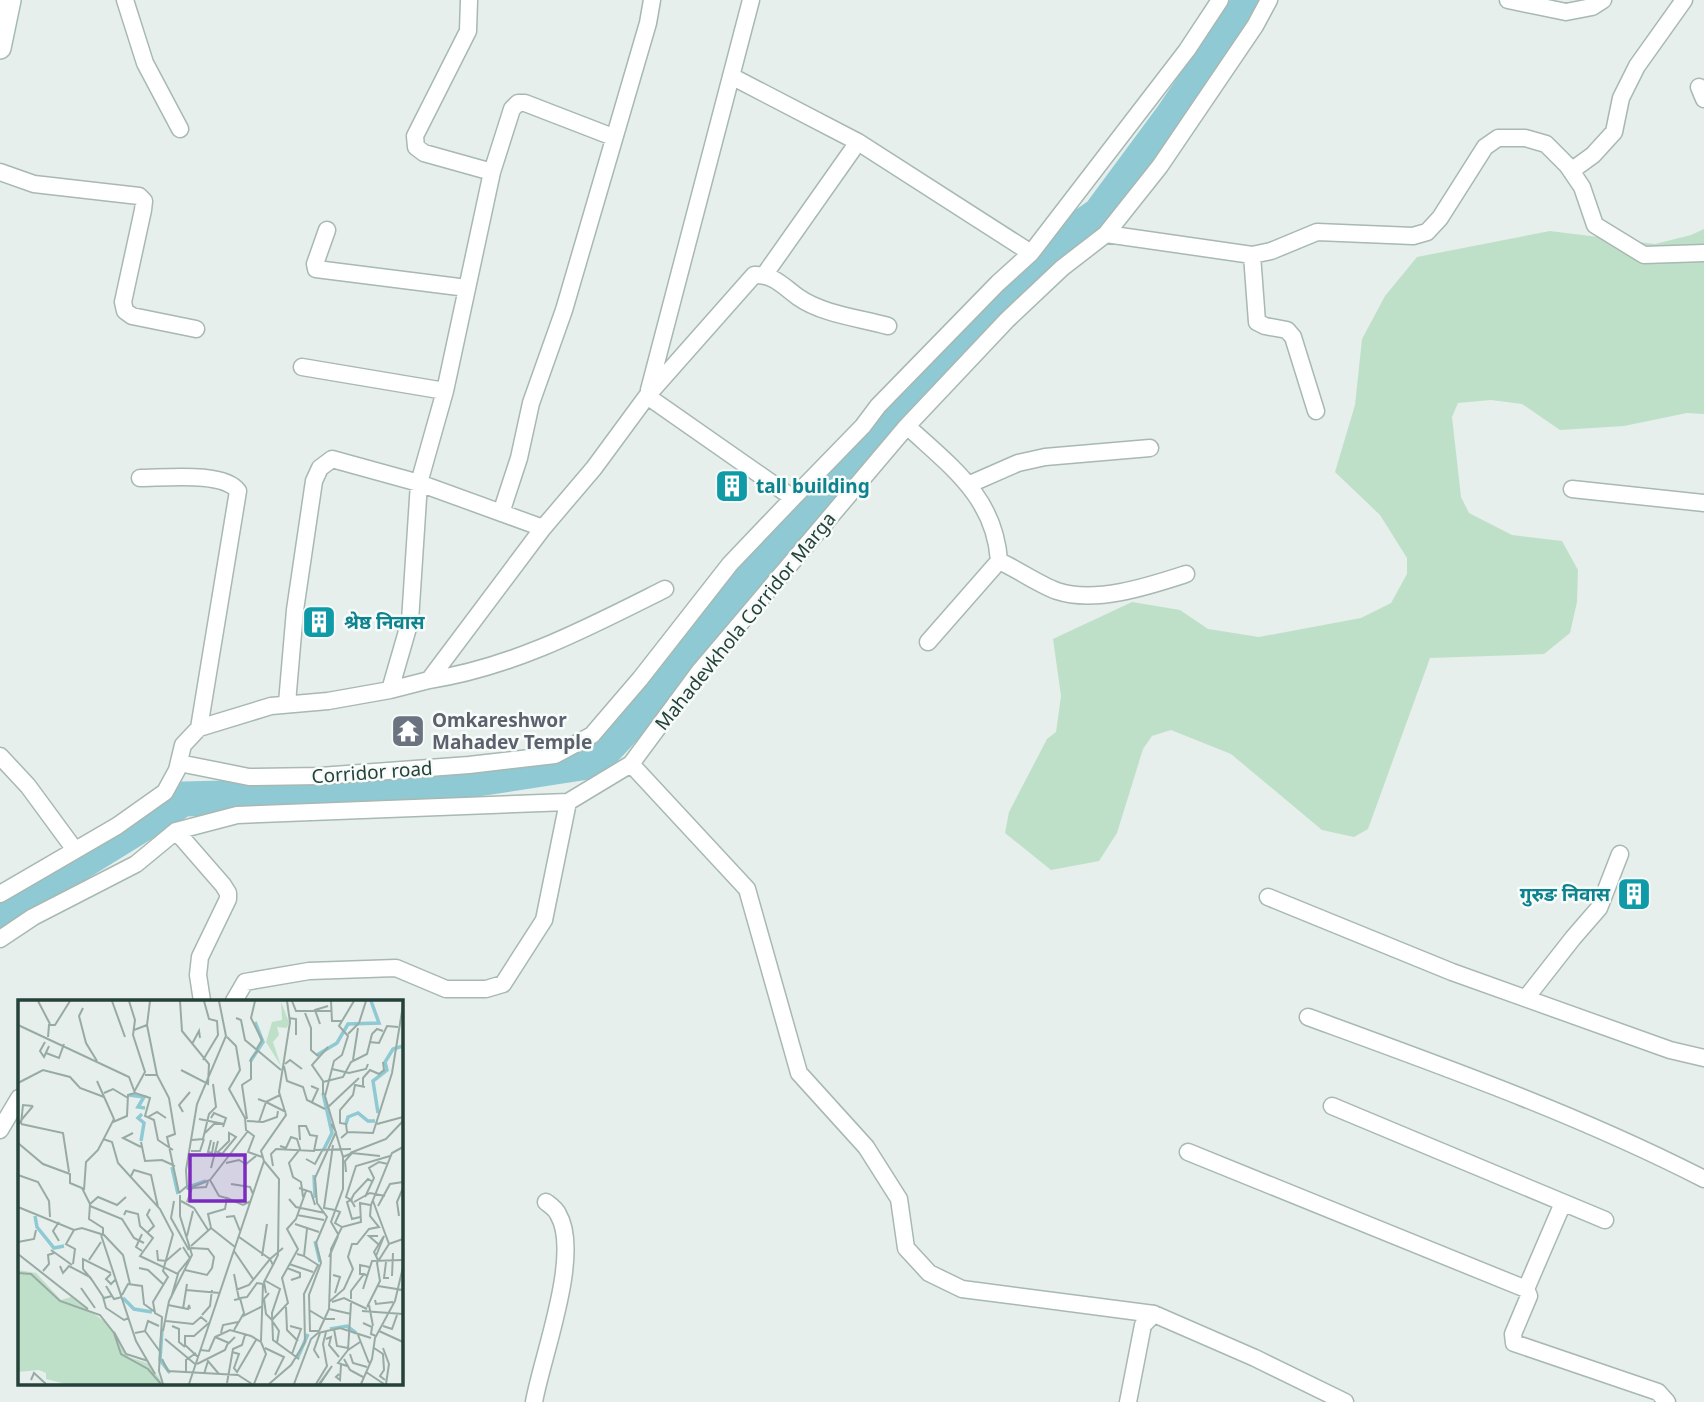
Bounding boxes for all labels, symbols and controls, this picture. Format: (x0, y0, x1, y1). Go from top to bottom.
building icon: tall building (713, 467, 751, 505)
place label: tall building (756, 473, 870, 499)
street label: Mahadevkhola Corridor Marga (649, 506, 841, 736)
building icon: श्रेष्ठ निवास (300, 603, 338, 641)
place label: श्रेष्ठ निवास (344, 609, 425, 635)
place label: Omkareshwor Mahadev Temple (432, 707, 592, 755)
temple icon: Omkareshwor Mahadev Temple (389, 712, 427, 750)
street label: Corridor road (311, 755, 433, 789)
building icon: गुरुङ निवास (1615, 875, 1653, 913)
place label: गुरुङ निवास (1520, 881, 1611, 907)
inset map (18, 1000, 402, 1384)

